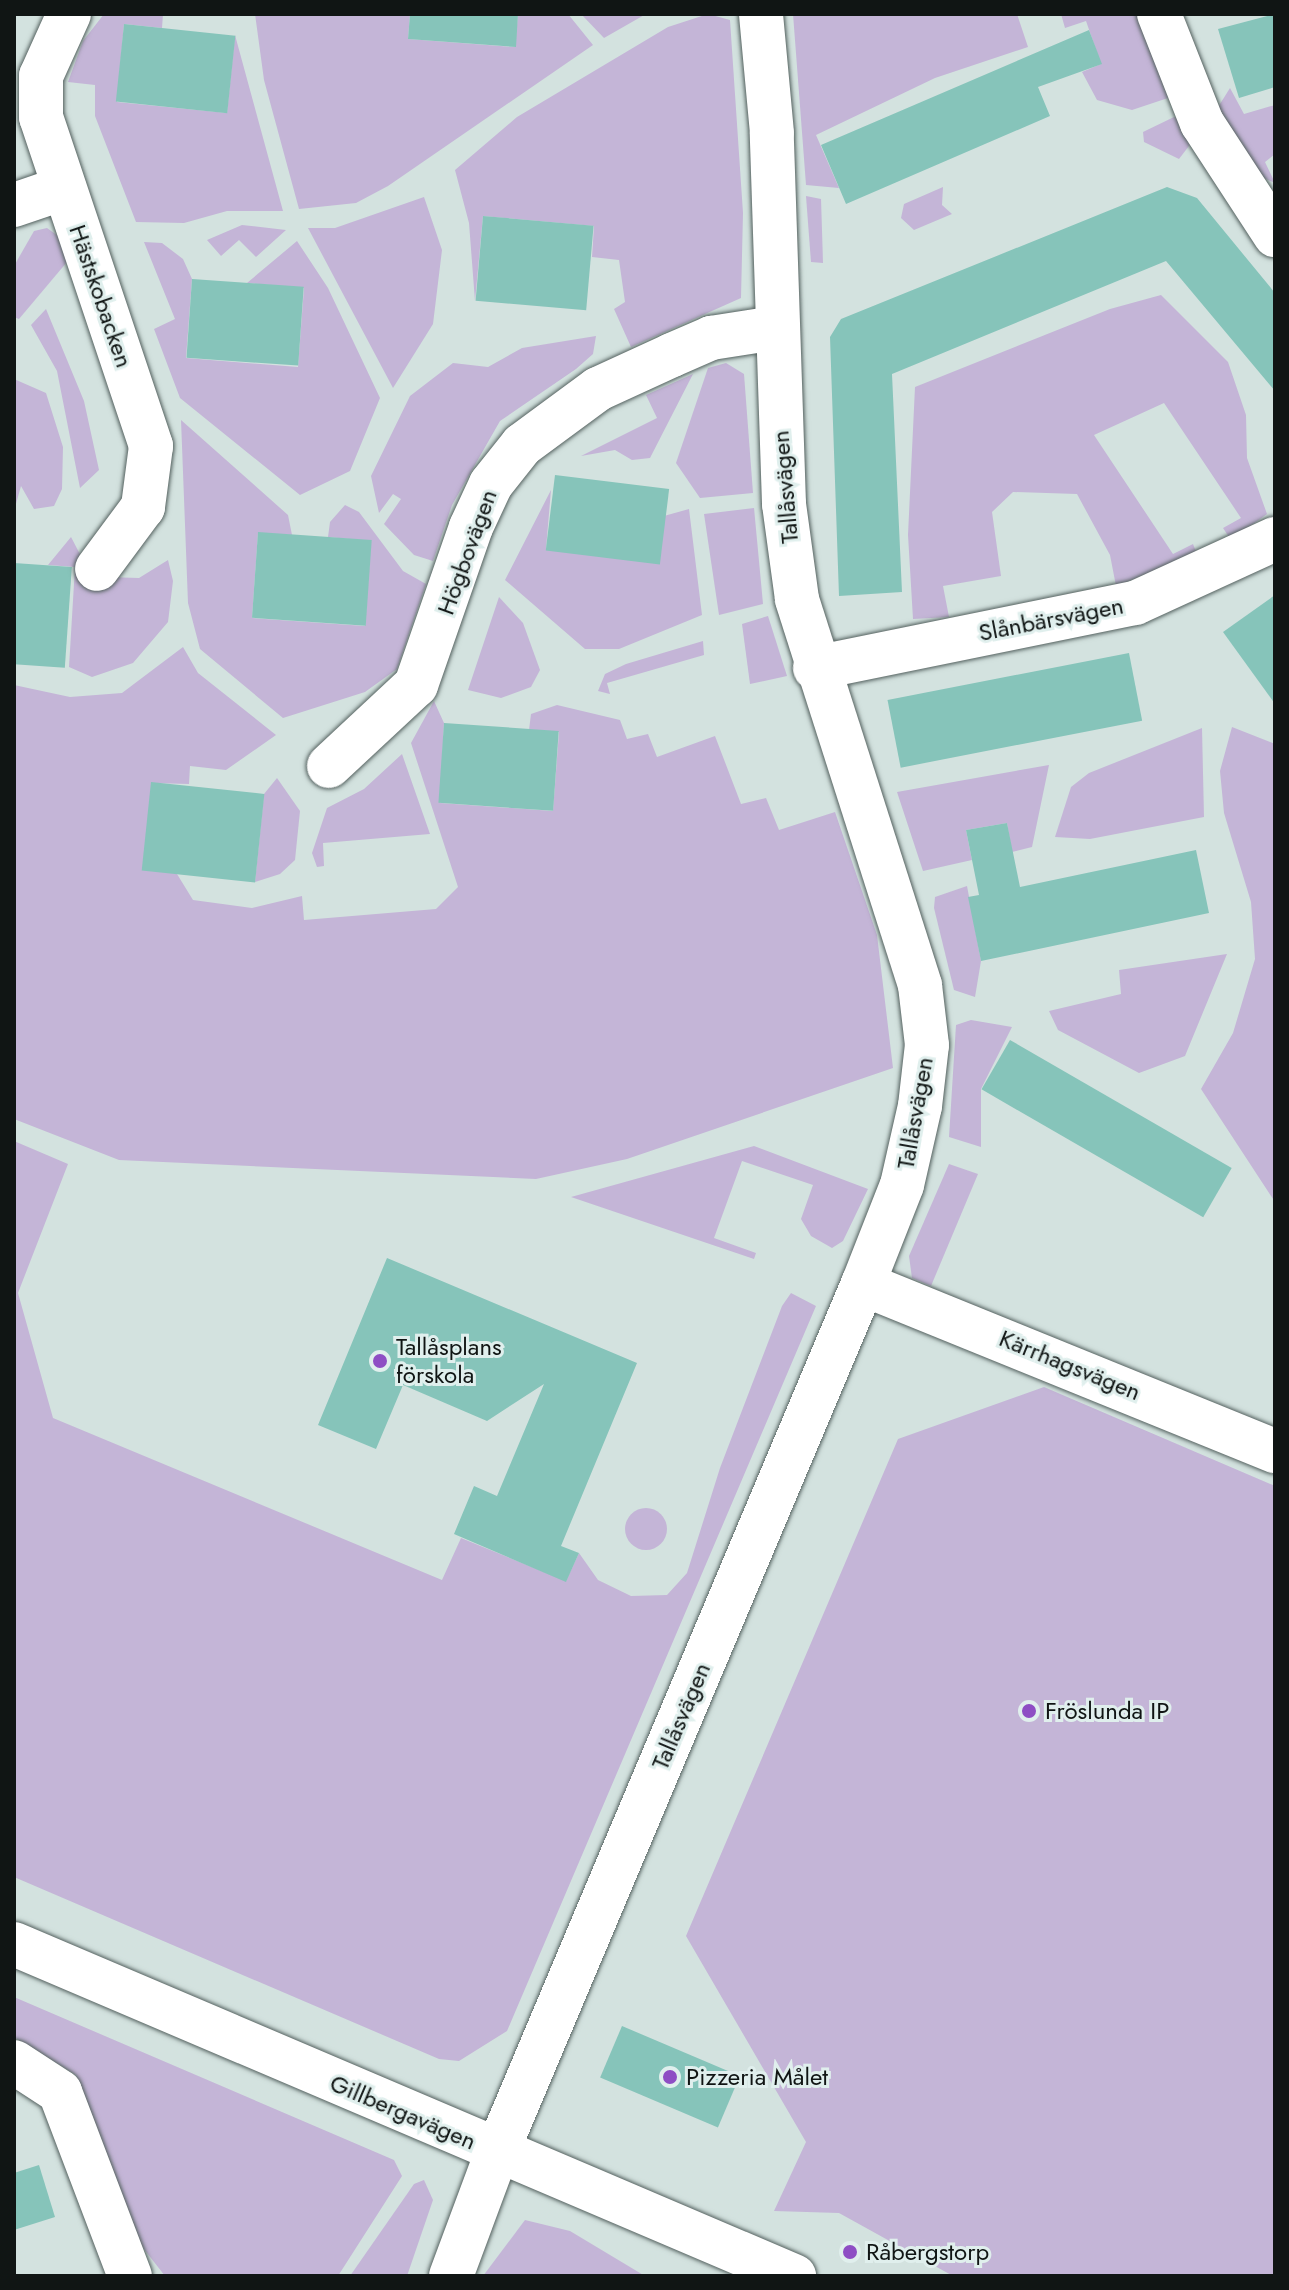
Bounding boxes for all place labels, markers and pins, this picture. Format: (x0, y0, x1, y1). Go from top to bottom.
place label: Tallåsplans förskola (396, 1333, 502, 1389)
marker: Tallåsplans förskola (371, 1352, 389, 1370)
place label: Fröslunda IP (1045, 1697, 1169, 1725)
marker: Fröslunda IP (1020, 1702, 1038, 1720)
place label: Pizzeria Målet (686, 2063, 828, 2091)
marker: Pizzeria Målet (661, 2068, 679, 2086)
place label: Råbergstorp (866, 2238, 989, 2266)
marker: Råbergstorp (841, 2243, 859, 2261)

